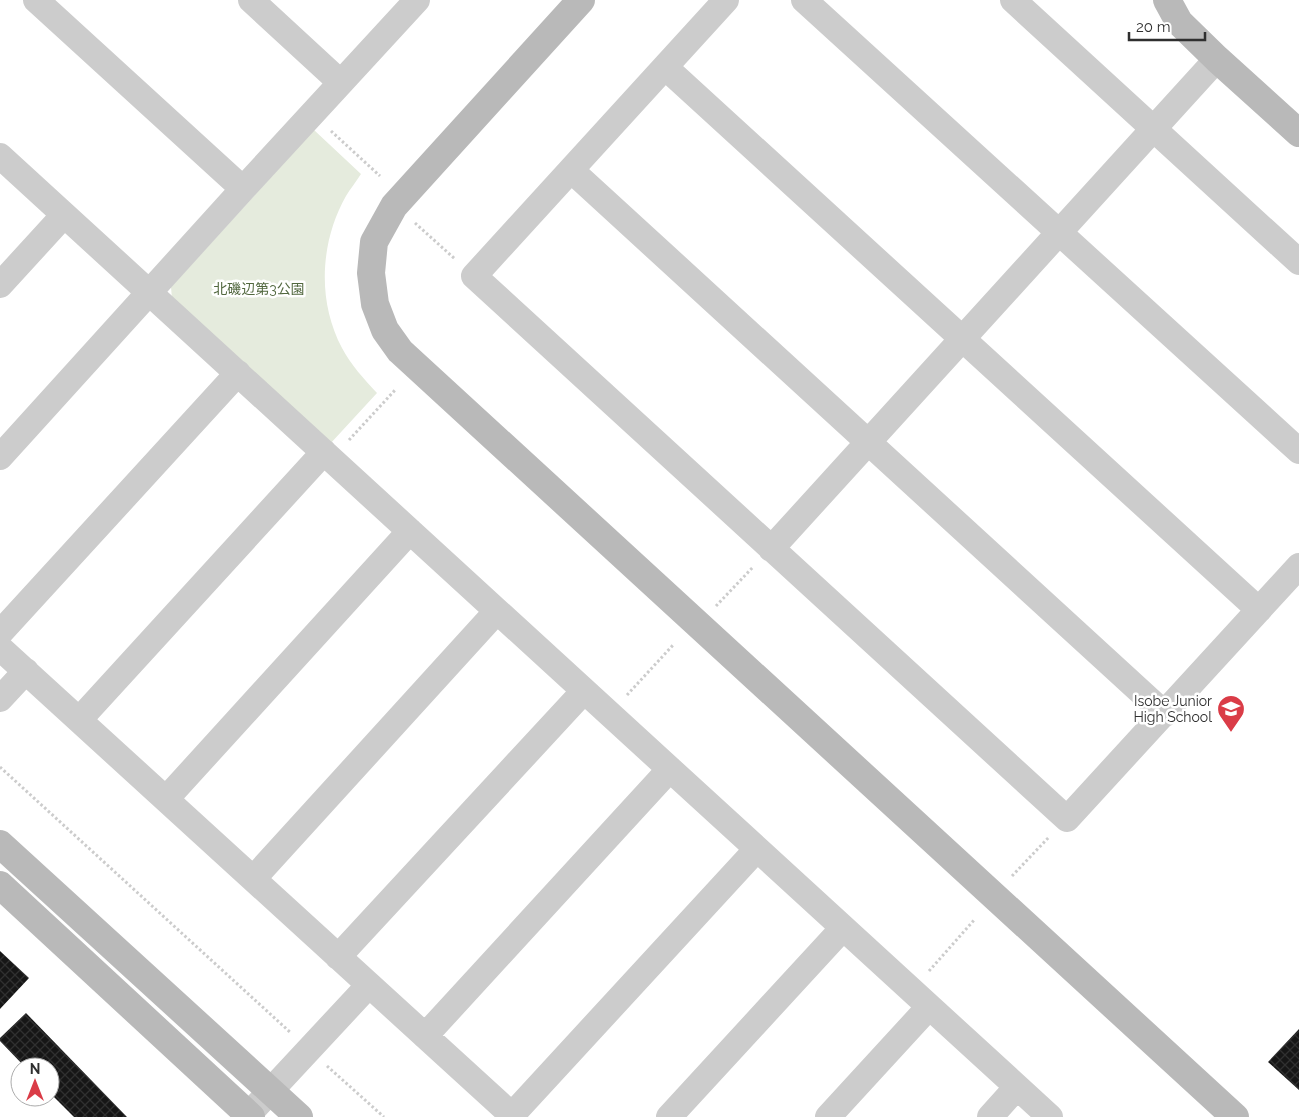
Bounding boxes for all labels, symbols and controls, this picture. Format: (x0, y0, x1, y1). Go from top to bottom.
scale bar (1129, 10, 1205, 42)
text: 20 m (1136, 18, 1171, 36)
park label: 北磯辺第3公園 (213, 281, 305, 297)
place label: Isobe Junior High School (1133, 693, 1212, 725)
school or university icon: Isobe Junior High School (1216, 694, 1246, 733)
north arrow (10, 1057, 60, 1107)
text: N (30, 1061, 40, 1077)

